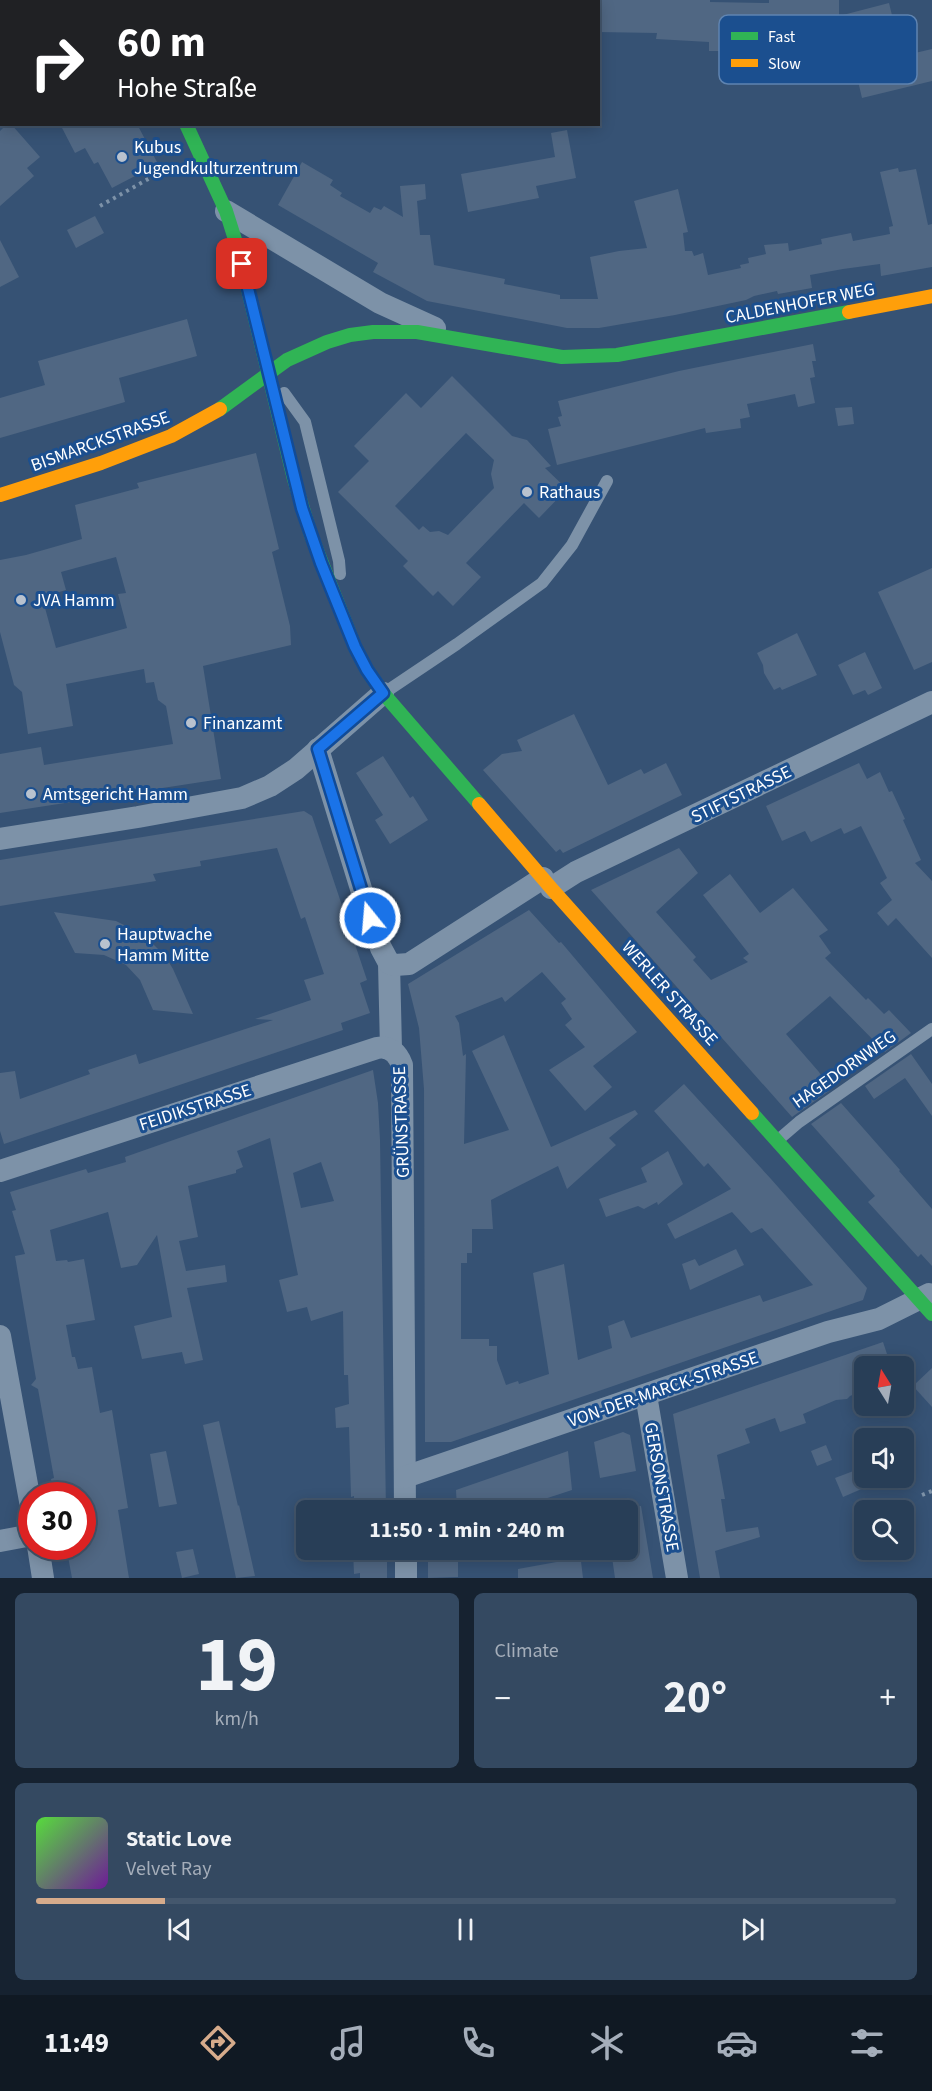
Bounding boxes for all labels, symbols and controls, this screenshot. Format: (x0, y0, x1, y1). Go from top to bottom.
text: 60 m (117, 13, 206, 73)
legend (719, 15, 917, 84)
icon: right (18, 24, 96, 102)
text: Fast (768, 26, 796, 48)
text: Slow (768, 53, 801, 75)
text: Hohe Straße (117, 69, 257, 108)
place label: Kubus Jugendkulturzentrum (134, 135, 298, 181)
marker: Kubus Jugendkulturzentrum (115, 150, 129, 164)
pin (216, 238, 267, 289)
icon: arrive (225, 247, 258, 280)
street label: CALDENHOFER WEG (723, 277, 877, 330)
street label: BISMARCKSTRASSE (27, 405, 173, 478)
place label: Rathaus (539, 480, 600, 505)
marker: Rathaus (520, 485, 534, 499)
place label: JVA Hamm (33, 588, 115, 613)
marker: JVA Hamm (14, 593, 28, 607)
place label: Finanzamt (203, 711, 282, 736)
marker: Finanzamt (184, 716, 198, 730)
street label: STIFTSTRASSE (687, 759, 796, 830)
place label: Amtsgericht Hamm (43, 782, 188, 807)
marker: Amtsgericht Hamm (24, 787, 38, 801)
position arrow (338, 886, 402, 950)
place label: Hauptwache Hamm Mitte (117, 922, 212, 968)
street label: WERLER STRASSE (616, 935, 724, 1051)
marker: Hauptwache Hamm Mitte (98, 937, 112, 951)
street label: HAGEDORNWEG (787, 1024, 901, 1115)
street label: GRÜNSTRASSE (387, 1066, 416, 1178)
street label: FEIDIKSTRASSE (136, 1078, 254, 1137)
street label: VON-DER-MARCK-STRASSE (565, 1345, 762, 1434)
north arrow (854, 1356, 914, 1416)
map controls (854, 1356, 914, 1560)
street label: GERSONSTRASSE (638, 1420, 685, 1554)
button: sound (854, 1428, 914, 1488)
speed limit sign: 30 (18, 1482, 96, 1560)
button: search (854, 1500, 914, 1560)
text: 11:50 · 1 min · 240 m (369, 1514, 565, 1546)
text: 19 (196, 1610, 278, 1721)
text: Climate (495, 1637, 559, 1665)
text: 20° (663, 1666, 727, 1730)
text: − (495, 1675, 511, 1722)
text: + (880, 1675, 896, 1722)
text: km/h (215, 1705, 259, 1733)
text: Static Love (126, 1823, 232, 1855)
text: Velvet Ray (126, 1855, 212, 1883)
icon: previous (163, 1913, 196, 1946)
icon: pause (449, 1913, 482, 1946)
icon: next (736, 1913, 769, 1946)
icon: directions (197, 2022, 239, 2064)
icon: music (327, 2022, 369, 2064)
icon: phone (457, 2022, 499, 2064)
icon: climate (586, 2022, 628, 2064)
icon: car (716, 2022, 758, 2064)
icon: filters (846, 2022, 888, 2064)
text: 11:49 (44, 2024, 109, 2063)

